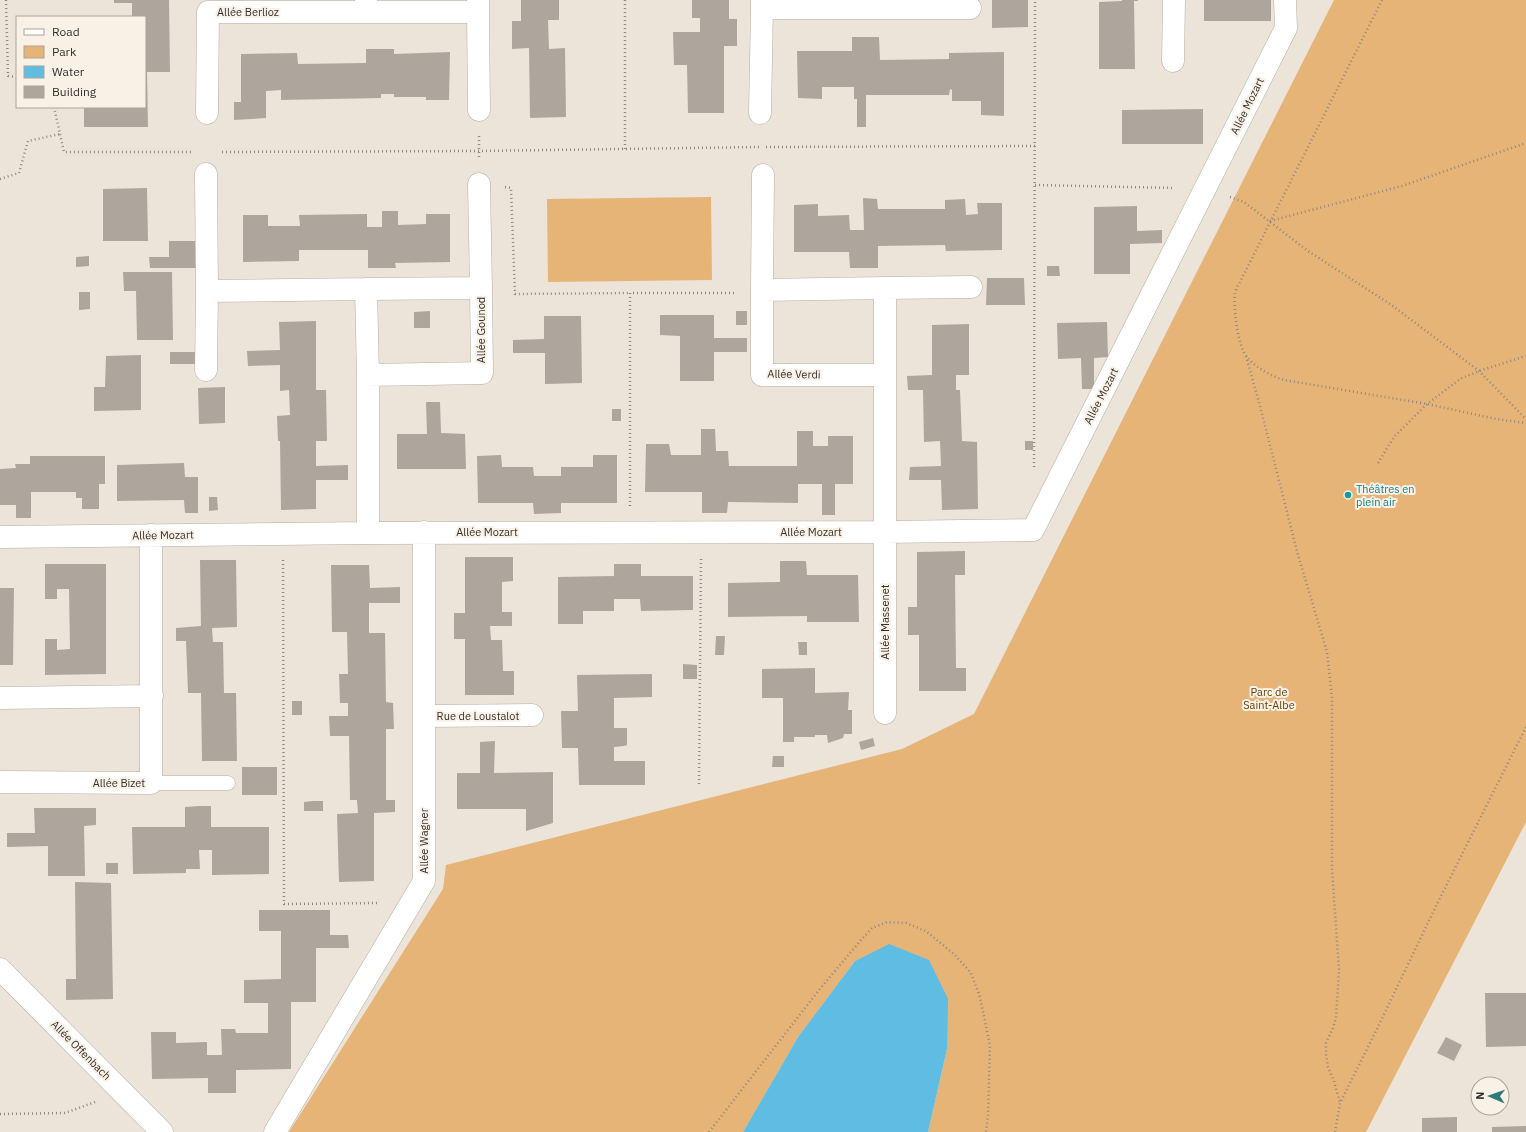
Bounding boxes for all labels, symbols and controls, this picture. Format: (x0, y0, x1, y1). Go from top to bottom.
street label: Allée Berlioz (217, 5, 279, 19)
legend (16, 16, 146, 108)
text: Road (52, 24, 80, 39)
text: Park (52, 44, 77, 59)
text: Water (52, 64, 85, 79)
street label: Allée Mozart (1227, 75, 1267, 137)
text: Building (52, 84, 97, 99)
street label: Allée Gounod (474, 297, 488, 363)
street label: Allée Mozart (1081, 365, 1121, 427)
street label: Allée Verdi (767, 367, 821, 381)
place label: Théâtres en plein air (1356, 482, 1415, 509)
marker: Théâtres en plein air (1343, 490, 1353, 500)
street label: Allée Mozart (456, 525, 518, 539)
street label: Allée Mozart (780, 525, 842, 539)
street label: Allée Mozart (132, 527, 194, 543)
street label: Allée Massenet (878, 584, 892, 660)
park label: Parc de Saint-Albe (1243, 685, 1295, 712)
street label: Rue de Loustalot (437, 709, 520, 723)
street label: Allée Bizet (93, 776, 145, 790)
street label: Allée Wagner (417, 808, 431, 874)
street label: Allée Offenbach (48, 1017, 114, 1083)
north arrow (1470, 1076, 1510, 1116)
text: N (1473, 1091, 1487, 1100)

